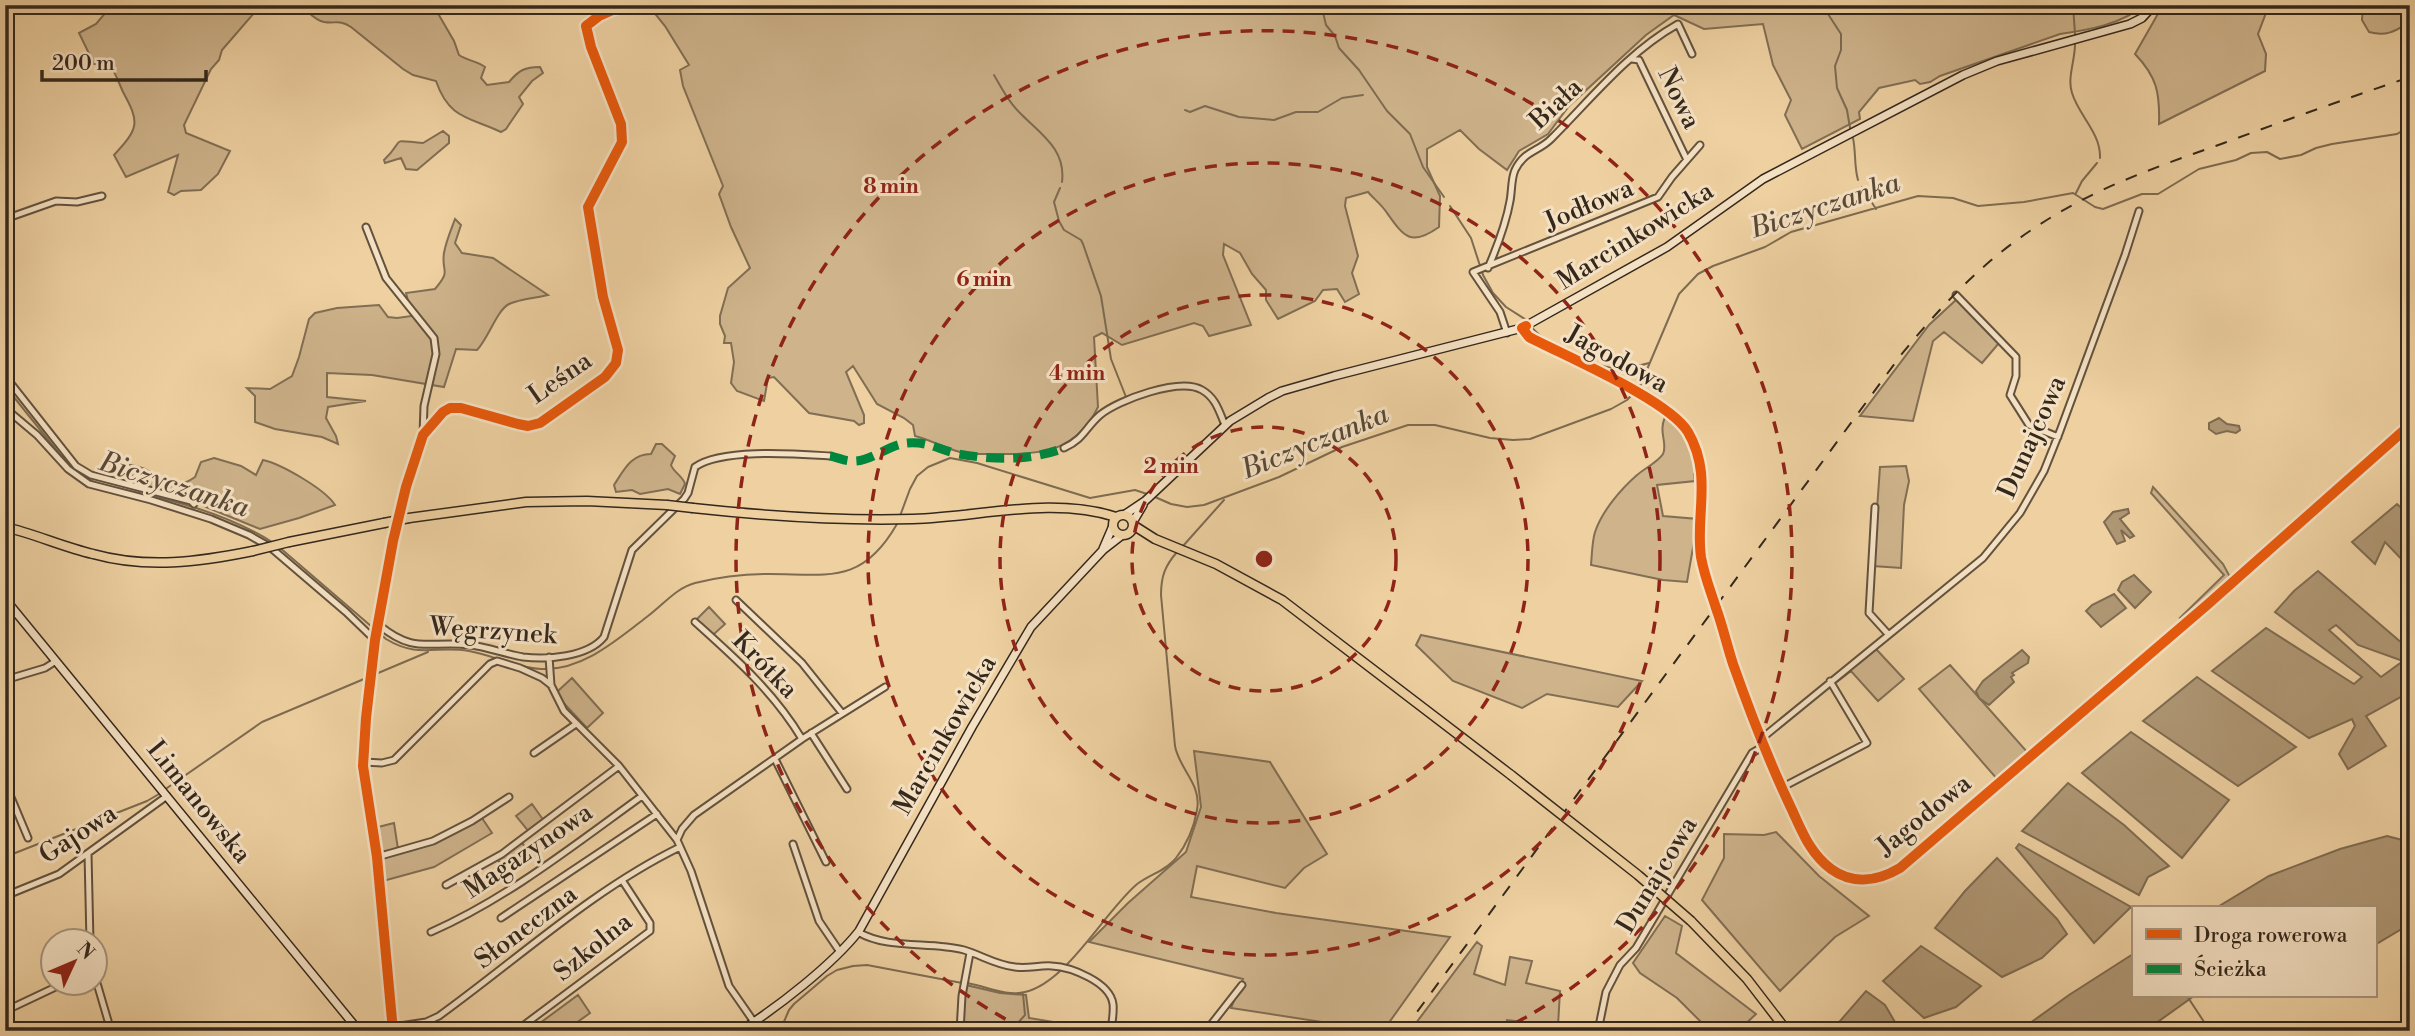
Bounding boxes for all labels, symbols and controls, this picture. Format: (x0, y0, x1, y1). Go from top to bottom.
scale bar (42, 38, 206, 82)
text: 200 m (52, 51, 115, 77)
street label: Nowa (1650, 62, 1708, 135)
street label: Biała (1522, 71, 1590, 137)
water label: Biczyczanka (1745, 165, 1905, 247)
street label: Jodłowa (1539, 172, 1639, 238)
text: 8 min (863, 174, 919, 200)
street label: Marcinkowicka (1551, 175, 1720, 297)
text: 6 min (956, 267, 1012, 293)
street label: Jagodowa (1559, 317, 1675, 401)
street label: Leśna (522, 344, 599, 411)
text: 4 min (1049, 361, 1105, 387)
street label: Dunajcowa (1991, 370, 2074, 503)
water label: Biczyczanka (1235, 396, 1394, 488)
water label: Biczyczanka (94, 444, 254, 526)
text: 2 min (1143, 454, 1199, 480)
centre of rings (1252, 547, 1276, 571)
street label: Węgrzynek (427, 611, 559, 652)
street label: Krótka (725, 625, 805, 706)
street label: Marcinkowicka (886, 649, 1004, 820)
street label: Limanowska (140, 734, 259, 870)
street label: Jagodowa (1869, 767, 1978, 863)
street label: Magazynowa (457, 796, 599, 906)
street label: Gajowa (33, 797, 124, 871)
street label: Dunajcowa (1610, 810, 1705, 939)
street label: Słoneczna (468, 878, 584, 976)
street label: Szkolna (547, 905, 639, 988)
legend (2132, 906, 2376, 998)
text: Droga rowerowa (2194, 923, 2348, 949)
north arrow (38, 928, 108, 998)
text: N (72, 937, 99, 965)
text: Ścieżka (2194, 954, 2267, 983)

